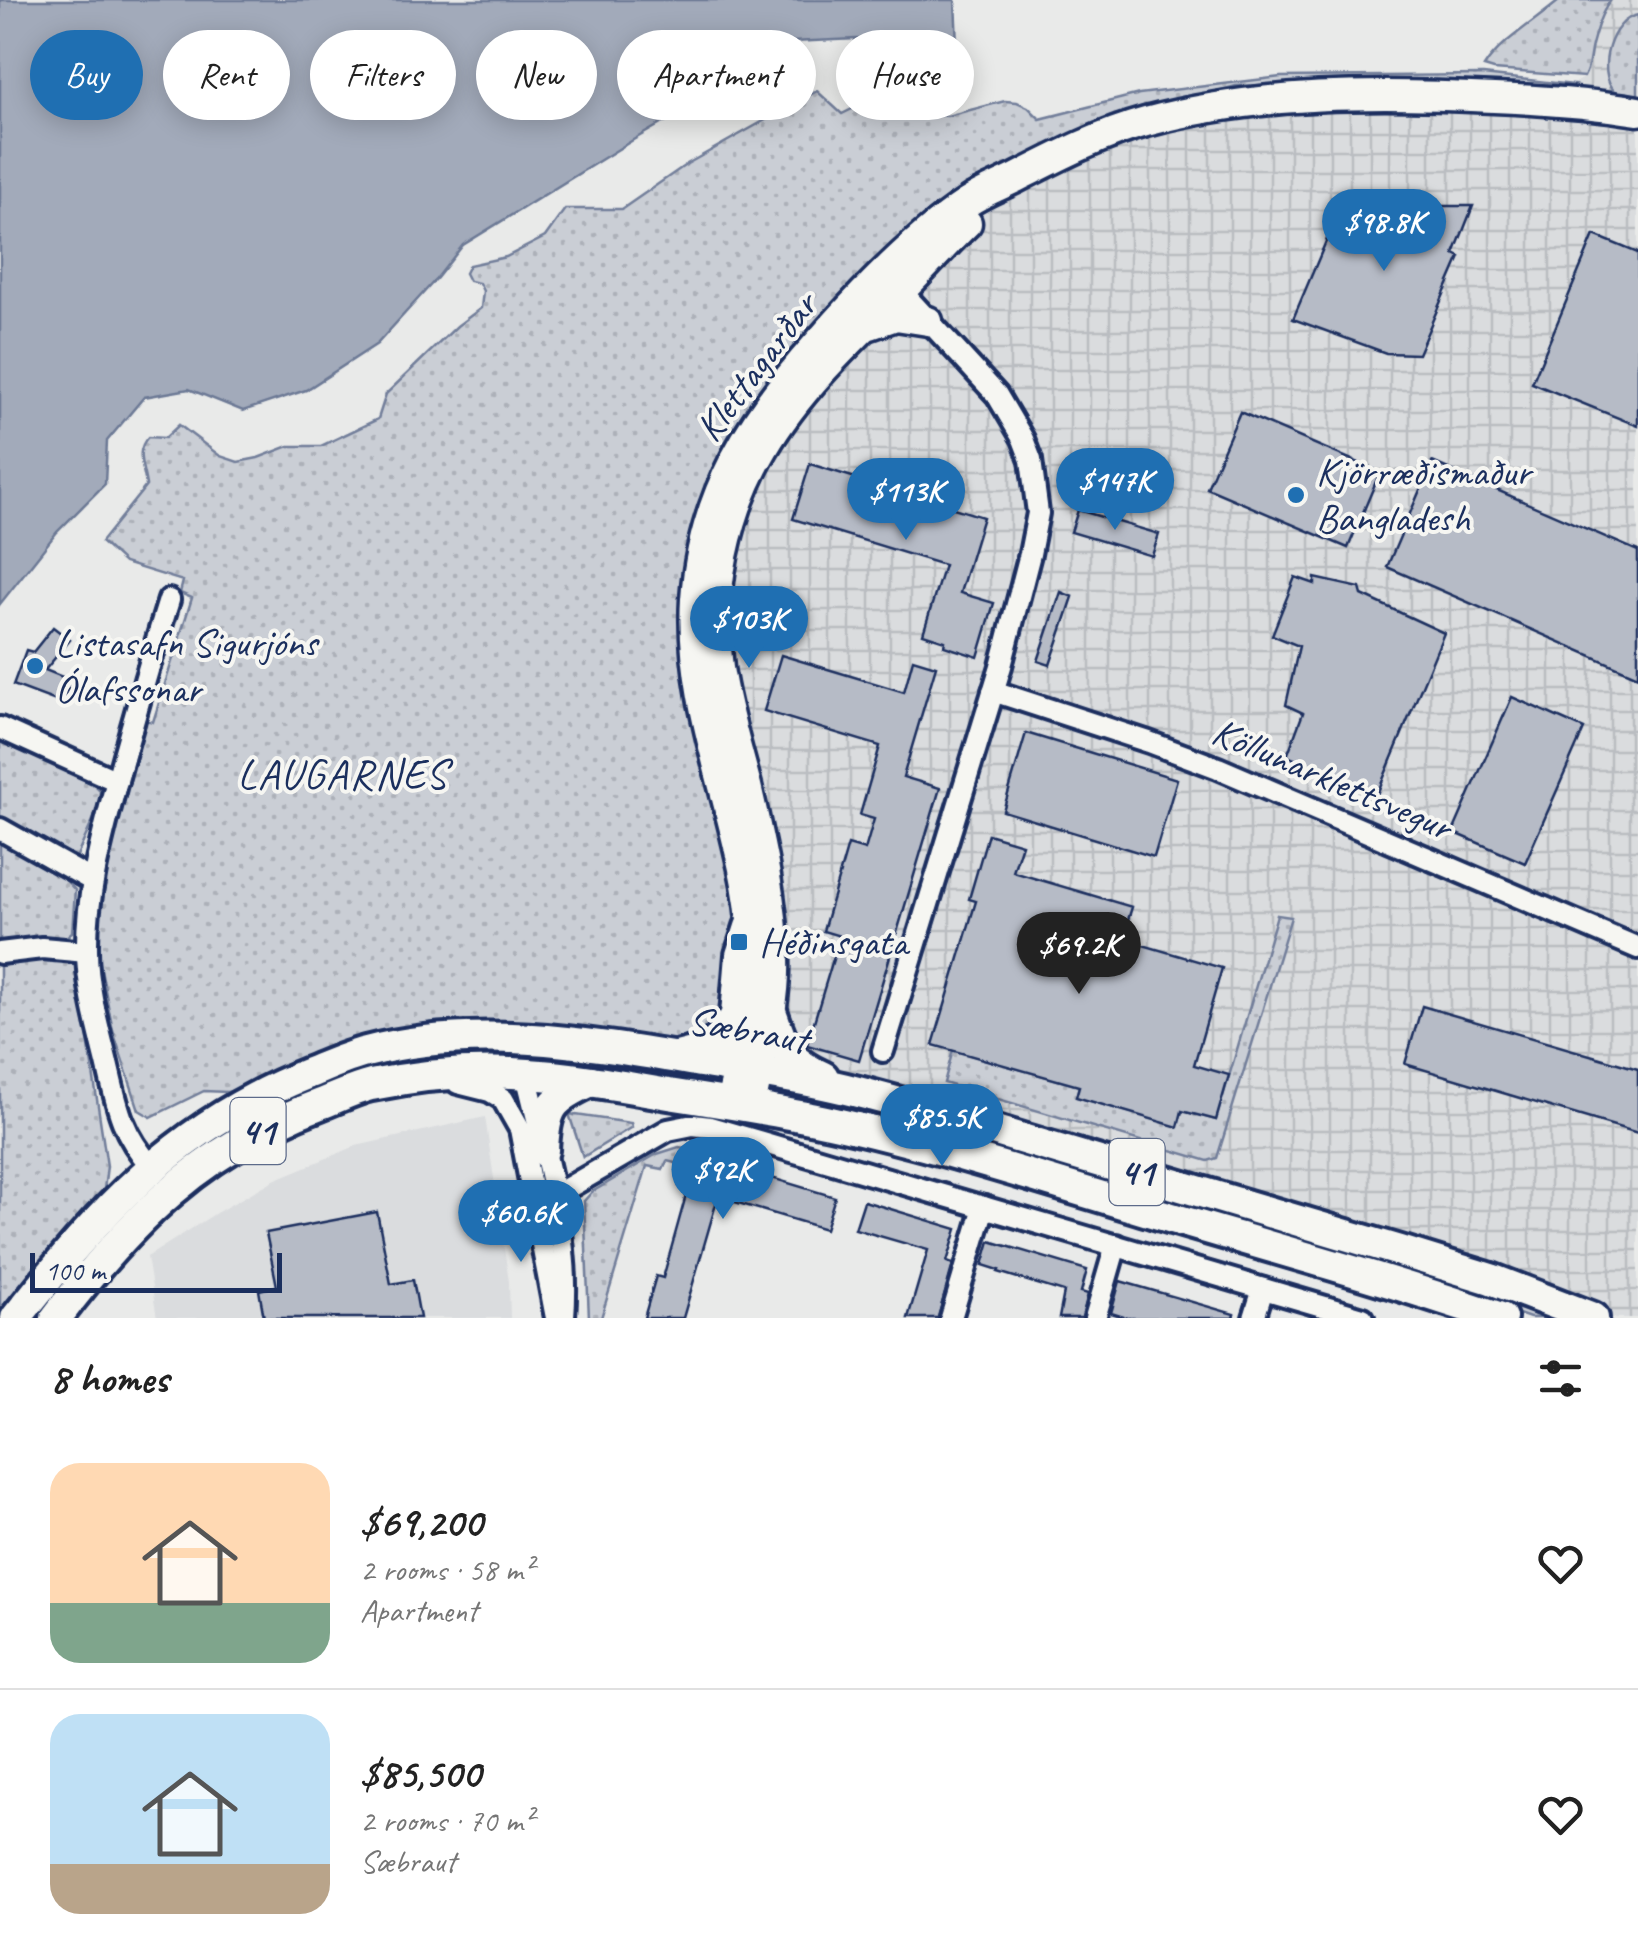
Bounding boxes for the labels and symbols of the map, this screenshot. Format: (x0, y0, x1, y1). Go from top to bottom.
pin: $98.8K (1303, 189, 1465, 274)
street label: Klettagarðar (684, 280, 830, 451)
place label: Kjörræðismaður Bangladesh (1316, 447, 1534, 543)
pin: $147K (1045, 448, 1185, 533)
pin: $113K (836, 458, 976, 543)
marker: Kjörræðismaður Bangladesh (1285, 484, 1307, 506)
pin: $103K (679, 586, 819, 671)
place label: Listasafn Sigurjóns Ólafssonar (55, 618, 321, 714)
marker: Listasafn Sigurjóns Ólafssonar (24, 655, 46, 677)
street label: Köllunarklettsvegur (1205, 706, 1462, 853)
district label: LAUGARNES (237, 748, 454, 801)
pin: $69.2K (998, 912, 1160, 997)
place label: Héðinsgata (759, 917, 911, 967)
marker: Héðinsgata (728, 931, 750, 953)
street label: Sæbraut (685, 995, 817, 1066)
pin: $85.5K (861, 1084, 1023, 1169)
road number: 41 (230, 1098, 286, 1164)
pin: $92K (664, 1137, 782, 1222)
road number: 41 (1110, 1139, 1164, 1205)
pin: $60.6K (440, 1180, 602, 1265)
scale bar (30, 1248, 282, 1292)

